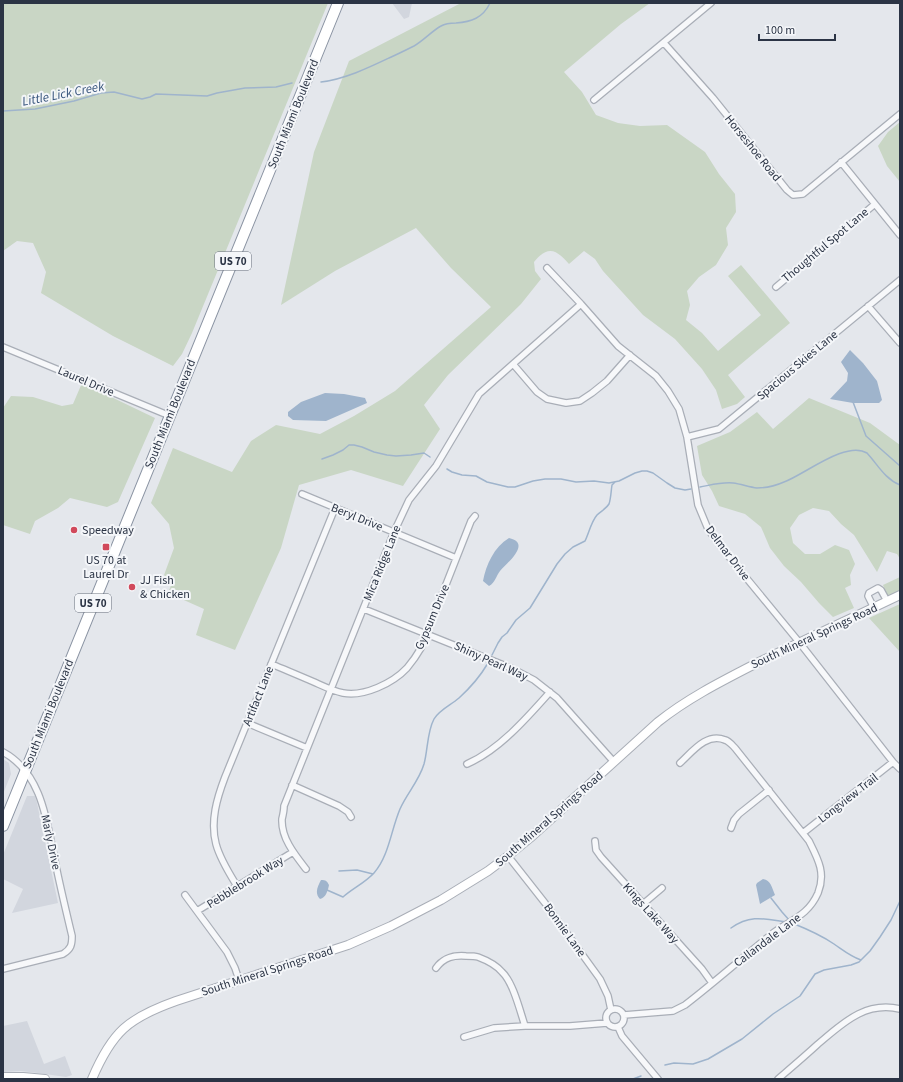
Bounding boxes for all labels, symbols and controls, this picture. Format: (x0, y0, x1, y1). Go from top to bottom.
scale bar (759, 16, 835, 42)
text: 100 m (765, 22, 795, 39)
street label: South Miami Boulevard (264, 57, 323, 171)
water label: Little Lick Creek (21, 77, 107, 111)
street label: Horseshoe Road (720, 111, 785, 185)
street label: Thoughtful Spot Lane (778, 204, 872, 287)
road number: US 70 (215, 252, 251, 270)
street label: Spacious Skies Lane (753, 326, 841, 404)
street label: South Miami Boulevard (141, 357, 200, 471)
street label: Laurel Drive (55, 362, 117, 401)
street label: Beryl Drive (328, 499, 385, 536)
place label: Speedway (82, 522, 134, 539)
street label: Delmar Drive (701, 522, 754, 584)
street label: Mica Ridge Lane (359, 523, 405, 604)
marker: Speedway (69, 525, 79, 535)
marker: US 70 at Laurel Dr (101, 542, 111, 552)
place label: US 70 at Laurel Dr (83, 552, 130, 583)
place label: JJ Fish & Chicken (140, 572, 190, 603)
marker: JJ Fish & Chicken (127, 582, 137, 592)
street label: Gypsum Drive (411, 582, 454, 653)
road number: US 70 (75, 594, 111, 612)
street label: South Mineral Springs Road (748, 600, 880, 673)
street label: Shiny Pearl Way (451, 638, 531, 686)
street label: South Miami Boulevard (19, 657, 78, 771)
street label: Artifact Lane (239, 664, 278, 729)
street label: South Mineral Springs Road (492, 768, 607, 871)
street label: Longview Trail (815, 769, 882, 827)
street label: Marly Drive (36, 813, 65, 871)
street label: Pebblebrook Way (204, 852, 287, 913)
street label: Kings Lake Way (619, 879, 683, 948)
street label: Bonnie Lane (539, 900, 590, 961)
street label: Callandale Lane (730, 909, 804, 971)
street label: South Mineral Springs Road (199, 942, 335, 1001)

